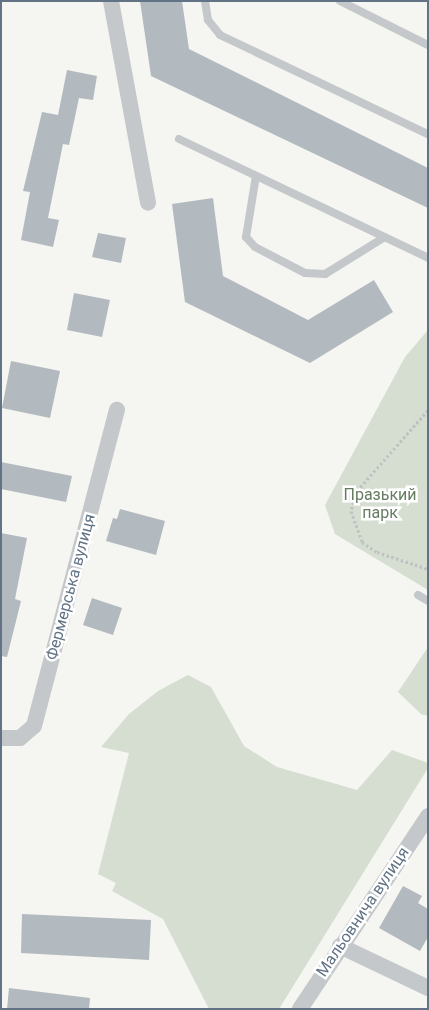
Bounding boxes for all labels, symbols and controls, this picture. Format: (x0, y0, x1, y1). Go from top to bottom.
park label: Празький парк (343, 485, 417, 523)
street label: Фермерська вулиця (42, 512, 100, 662)
street label: Мальовнича вулиця (313, 844, 413, 980)

